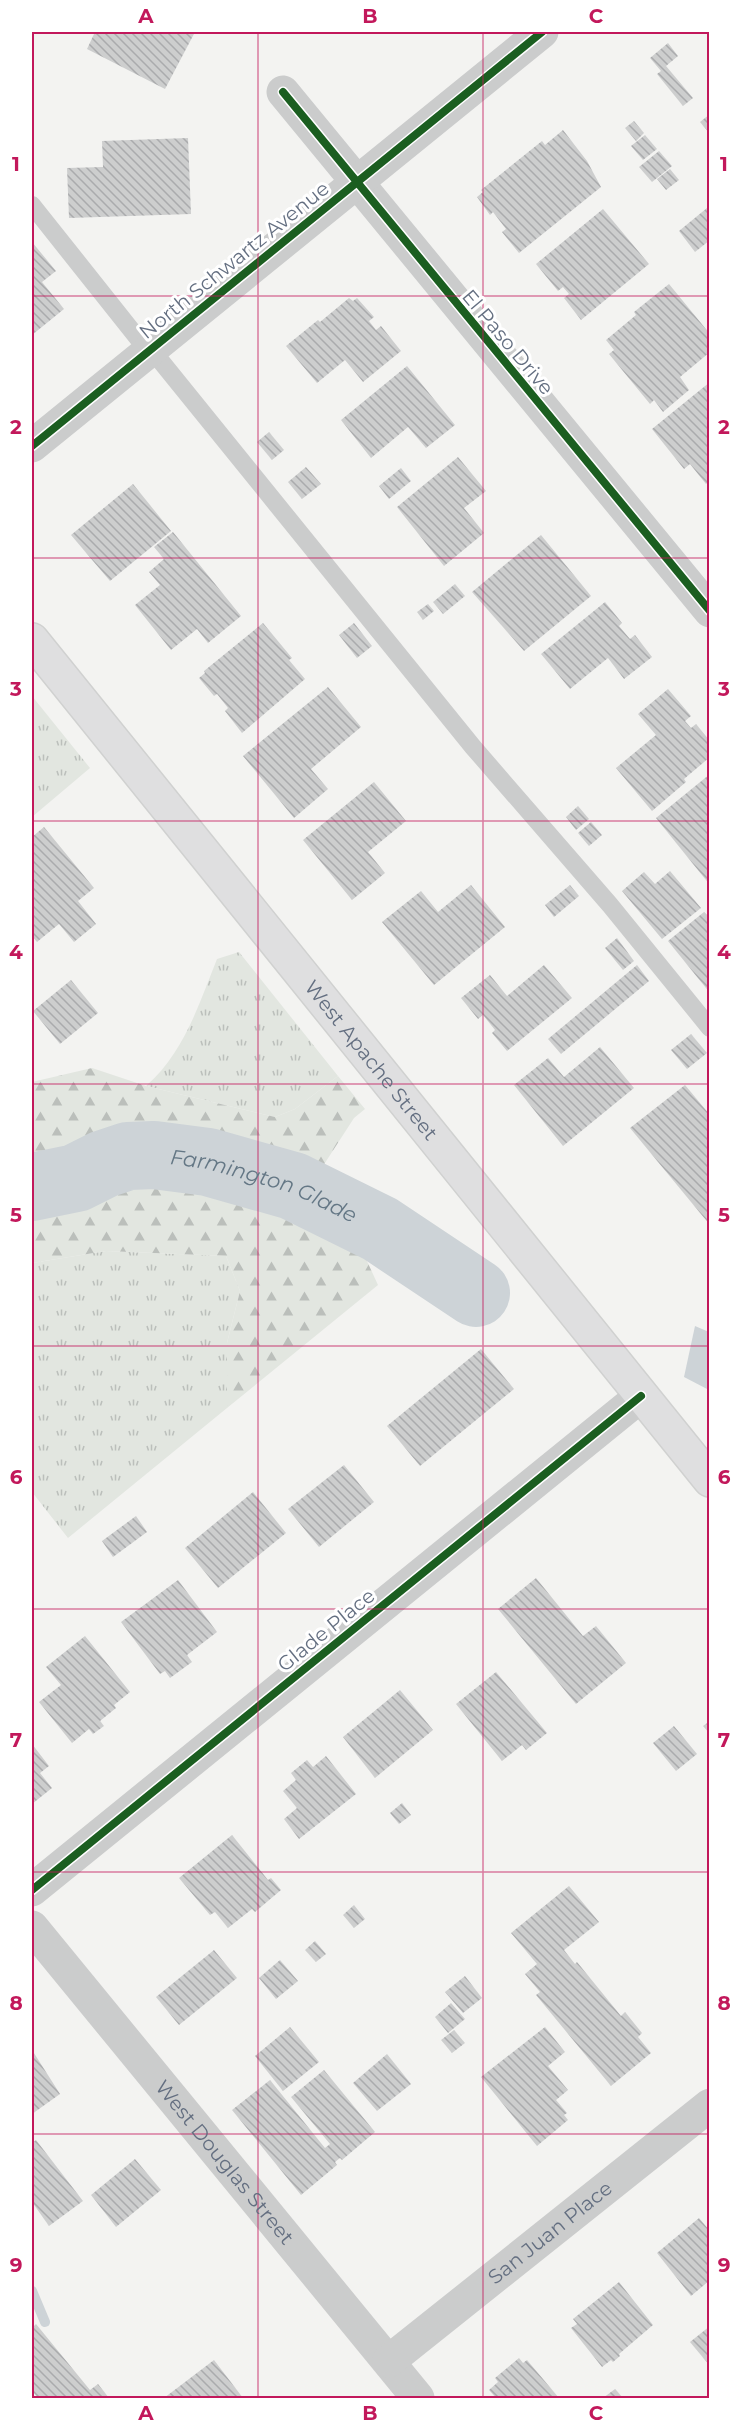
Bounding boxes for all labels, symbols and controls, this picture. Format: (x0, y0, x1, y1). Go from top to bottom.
text: A (137, 4, 154, 28)
text: B (362, 4, 378, 28)
text: C (589, 4, 604, 28)
text: 1 (12, 152, 20, 176)
text: 1 (720, 152, 728, 176)
street label: North Schwartz Avenue (134, 176, 334, 344)
street label: El Paso Drive (457, 285, 559, 399)
text: 2 (10, 415, 22, 439)
text: 2 (718, 415, 730, 439)
text: 3 (9, 677, 22, 701)
text: 3 (717, 677, 730, 701)
text: 4 (9, 940, 23, 964)
text: 4 (717, 940, 731, 964)
street label: West Apache Street (299, 975, 443, 1145)
water label: Farmington Glade (169, 1144, 361, 1228)
text: 5 (10, 1203, 22, 1227)
text: 5 (718, 1203, 730, 1227)
text: 6 (10, 1465, 23, 1489)
text: 6 (718, 1465, 731, 1489)
street label: Glade Place (273, 1583, 379, 1677)
text: 7 (10, 1728, 22, 1752)
text: 7 (718, 1728, 730, 1752)
text: 8 (9, 1991, 23, 2015)
text: 8 (717, 1991, 731, 2015)
street label: West Douglas Street (150, 2075, 299, 2249)
street label: San Juan Place (483, 2176, 617, 2289)
text: 9 (10, 2253, 22, 2277)
text: 9 (718, 2253, 730, 2277)
text: A (137, 2401, 154, 2425)
text: B (362, 2401, 378, 2425)
text: C (589, 2401, 604, 2425)

